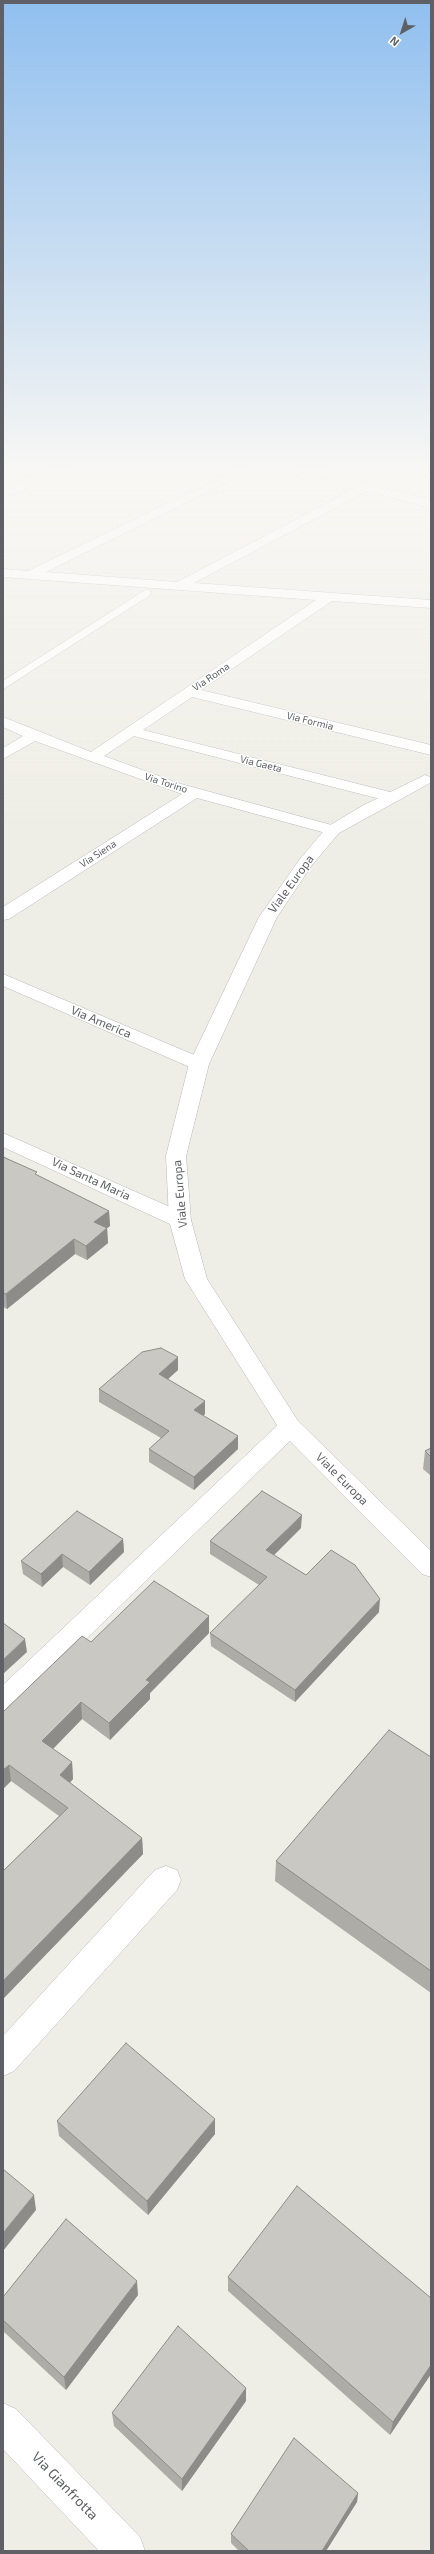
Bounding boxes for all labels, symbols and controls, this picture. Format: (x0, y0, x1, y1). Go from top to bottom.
north arrow (382, 12, 422, 52)
text: N (387, 34, 401, 49)
street label: Via Roma (190, 660, 232, 694)
street label: Via Formia (285, 709, 335, 733)
street label: Via Gaeta (239, 753, 283, 775)
street label: Via Torino (143, 770, 189, 796)
street label: Via Siena (78, 838, 118, 870)
street label: Viale Europa (265, 852, 317, 916)
street label: Via America (69, 1003, 133, 1041)
street label: Via Santa Maria (49, 1154, 133, 1204)
street label: Viale Europa (170, 1159, 190, 1229)
street label: Viale Europa (313, 1450, 371, 1508)
street label: Via Gianfrotta (28, 2449, 102, 2523)

